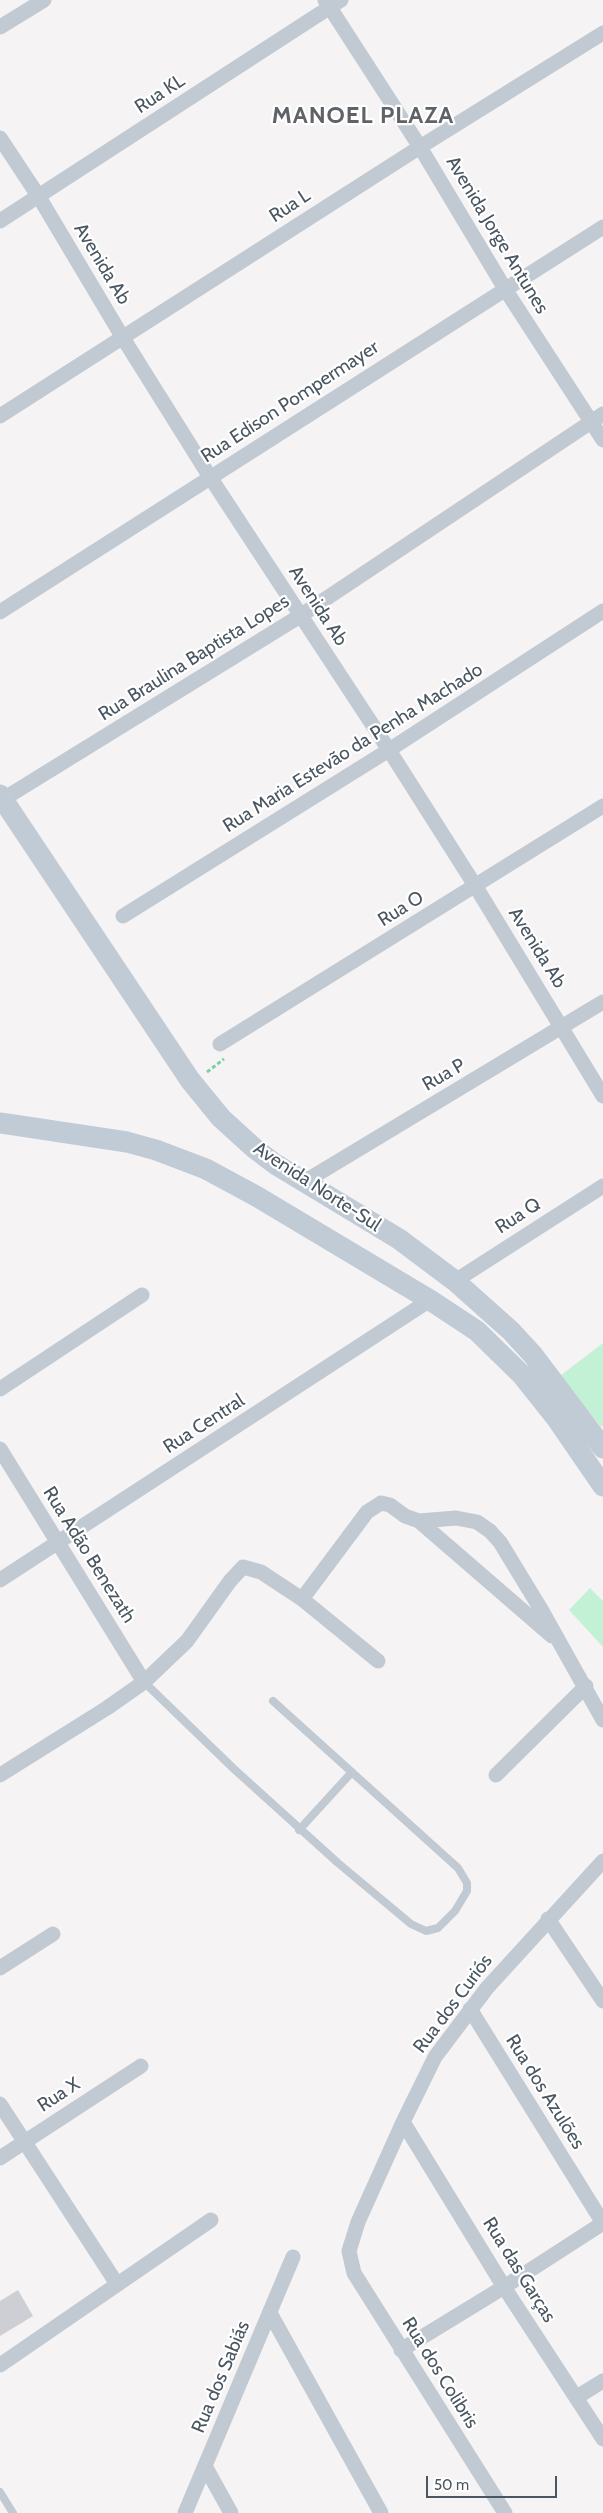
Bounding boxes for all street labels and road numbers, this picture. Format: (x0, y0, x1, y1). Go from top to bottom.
street label: Rua KL (131, 70, 189, 118)
street label: Avenida Jorge Antunes (441, 152, 553, 318)
street label: Rua L (265, 184, 315, 228)
street label: Avenida Ab (69, 219, 135, 309)
street label: Rua Edison Pompermayer (197, 336, 383, 468)
street label: Avenida Ab (284, 562, 352, 650)
street label: Rua Braulina Baptista Lopes (95, 590, 293, 726)
street label: Rua Maria Estevão da Penha Machado (219, 658, 487, 838)
street label: Rua O (374, 886, 428, 932)
street label: Avenida Ab (503, 903, 571, 993)
street label: Rua P (419, 1054, 469, 1096)
street label: Avenida Norte-Sul (249, 1137, 385, 1237)
street label: Rua Q (491, 1193, 545, 1239)
street label: Rua Central (159, 1389, 249, 1459)
street label: Rua Adão Benezath (38, 1483, 140, 1627)
street label: Rua dos Curiós (409, 1950, 497, 2058)
street label: Rua dos Azulões (501, 2031, 589, 2153)
street label: Rua X (34, 2073, 84, 2117)
street label: Rua das Garças (478, 2213, 560, 2327)
street label: Rua dos Colibris (397, 2313, 483, 2433)
street label: Rua dos Sabiás (187, 2318, 255, 2436)

